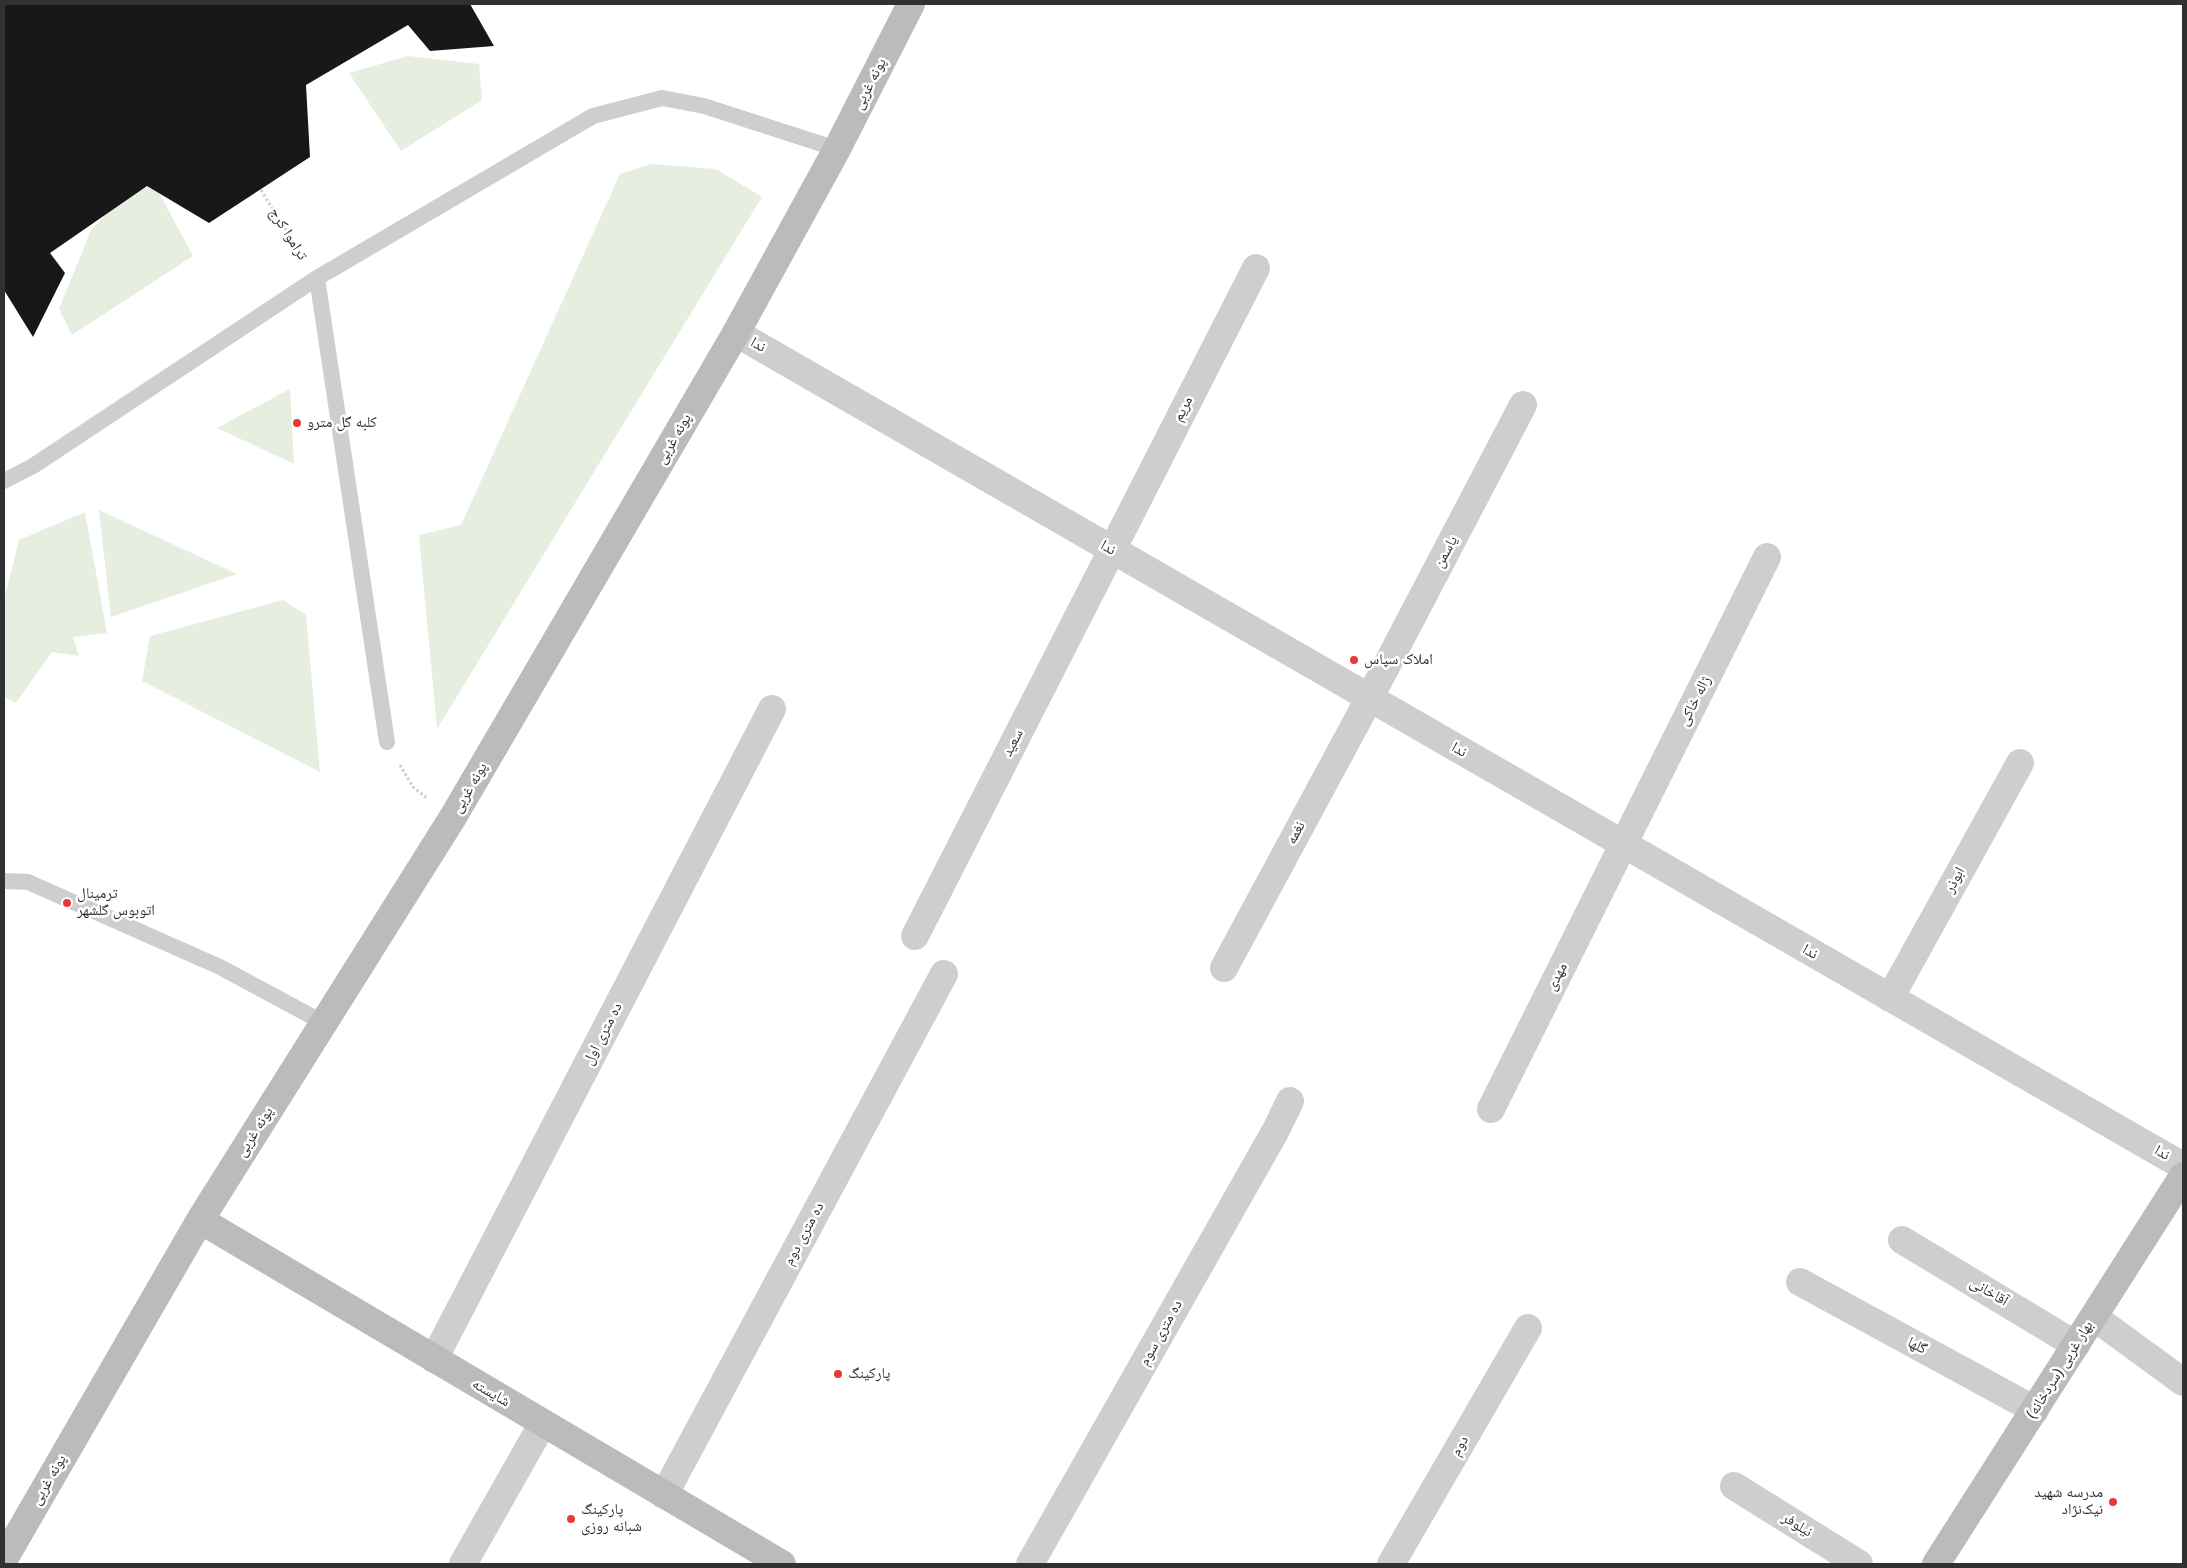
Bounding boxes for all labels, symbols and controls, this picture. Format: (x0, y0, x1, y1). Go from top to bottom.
street label: پونه غربی (849, 55, 891, 113)
street label: تراموا کرج (265, 205, 311, 263)
street label: ندا (747, 334, 769, 356)
street label: مریم (1169, 393, 1197, 425)
street label: پونه غربی (652, 411, 696, 467)
place label: کلبه گل مترو (307, 414, 377, 432)
marker: کلبه گل مترو (291, 417, 303, 429)
street label: یاسمن (1430, 533, 1462, 571)
street label: ندا (1097, 537, 1119, 559)
place label: املاک سپاس (1364, 651, 1433, 669)
marker: املاک سپاس (1348, 654, 1360, 666)
street label: ژاله خاکی (1675, 673, 1715, 729)
street label: سعید (998, 726, 1028, 760)
street label: ندا (1448, 739, 1470, 761)
street label: پونه غربی (448, 760, 492, 816)
street label: نغمه (1283, 818, 1309, 848)
street label: ابوذر (1941, 864, 1969, 896)
place label: ترمینال اتوبوس گلشهر (77, 885, 155, 920)
marker: ترمینال اتوبوس گلشهر (61, 897, 73, 909)
street label: ندا (1799, 941, 1821, 963)
street label: مهدی (1542, 960, 1572, 994)
street label: ده متری اول (580, 1000, 626, 1068)
street label: پونه غربی (233, 1104, 277, 1160)
street label: ندا (2151, 1142, 2173, 1164)
street label: ده متری دوم (780, 1199, 828, 1269)
street label: آقاخانی (1967, 1274, 2011, 1310)
street label: ده متری سوم (1136, 1297, 1186, 1369)
street label: بهار غربی (سردخانه) (2023, 1318, 2097, 1422)
street label: گلها (1904, 1333, 1930, 1359)
place label: پارکینگ (848, 1365, 890, 1383)
marker: پارکینگ (832, 1368, 844, 1380)
street label: شایسته (469, 1375, 513, 1411)
street label: دوم (1447, 1433, 1473, 1459)
street label: پونه غربی (27, 1452, 71, 1508)
place label: مدرسه شهید نیک‌نژاد (2034, 1484, 2103, 1519)
marker: مدرسه شهید نیک‌نژاد (2107, 1496, 2119, 1508)
place label: پارکینگ شبانه روزی (581, 1501, 642, 1536)
street label: نیلوفر (1778, 1509, 1816, 1541)
marker: پارکینگ شبانه روزی (565, 1513, 577, 1525)

